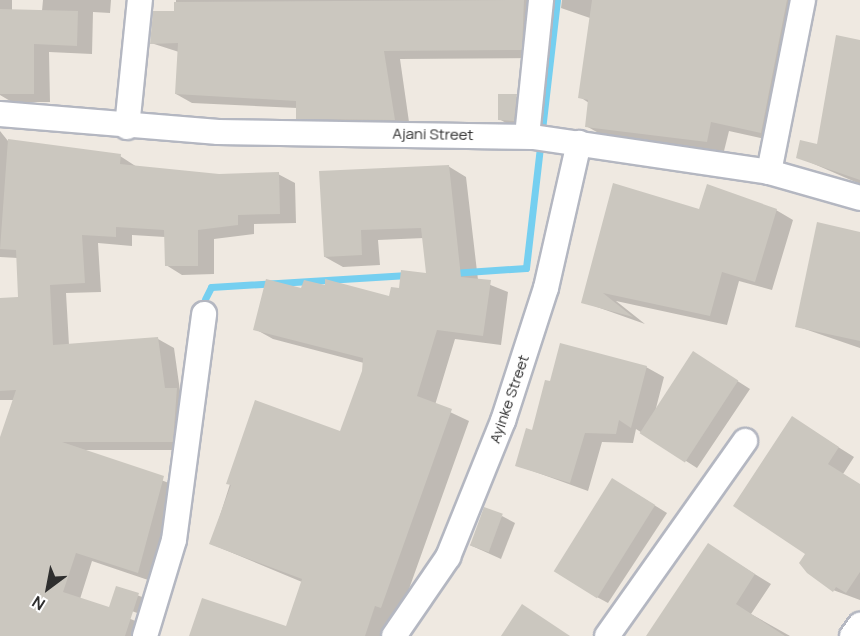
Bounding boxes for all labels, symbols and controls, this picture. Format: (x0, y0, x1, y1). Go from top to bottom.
street label: Ajani Street (392, 124, 474, 144)
street label: Ayinke Street (485, 352, 533, 446)
north arrow (18, 558, 78, 618)
text: N (28, 591, 49, 616)

